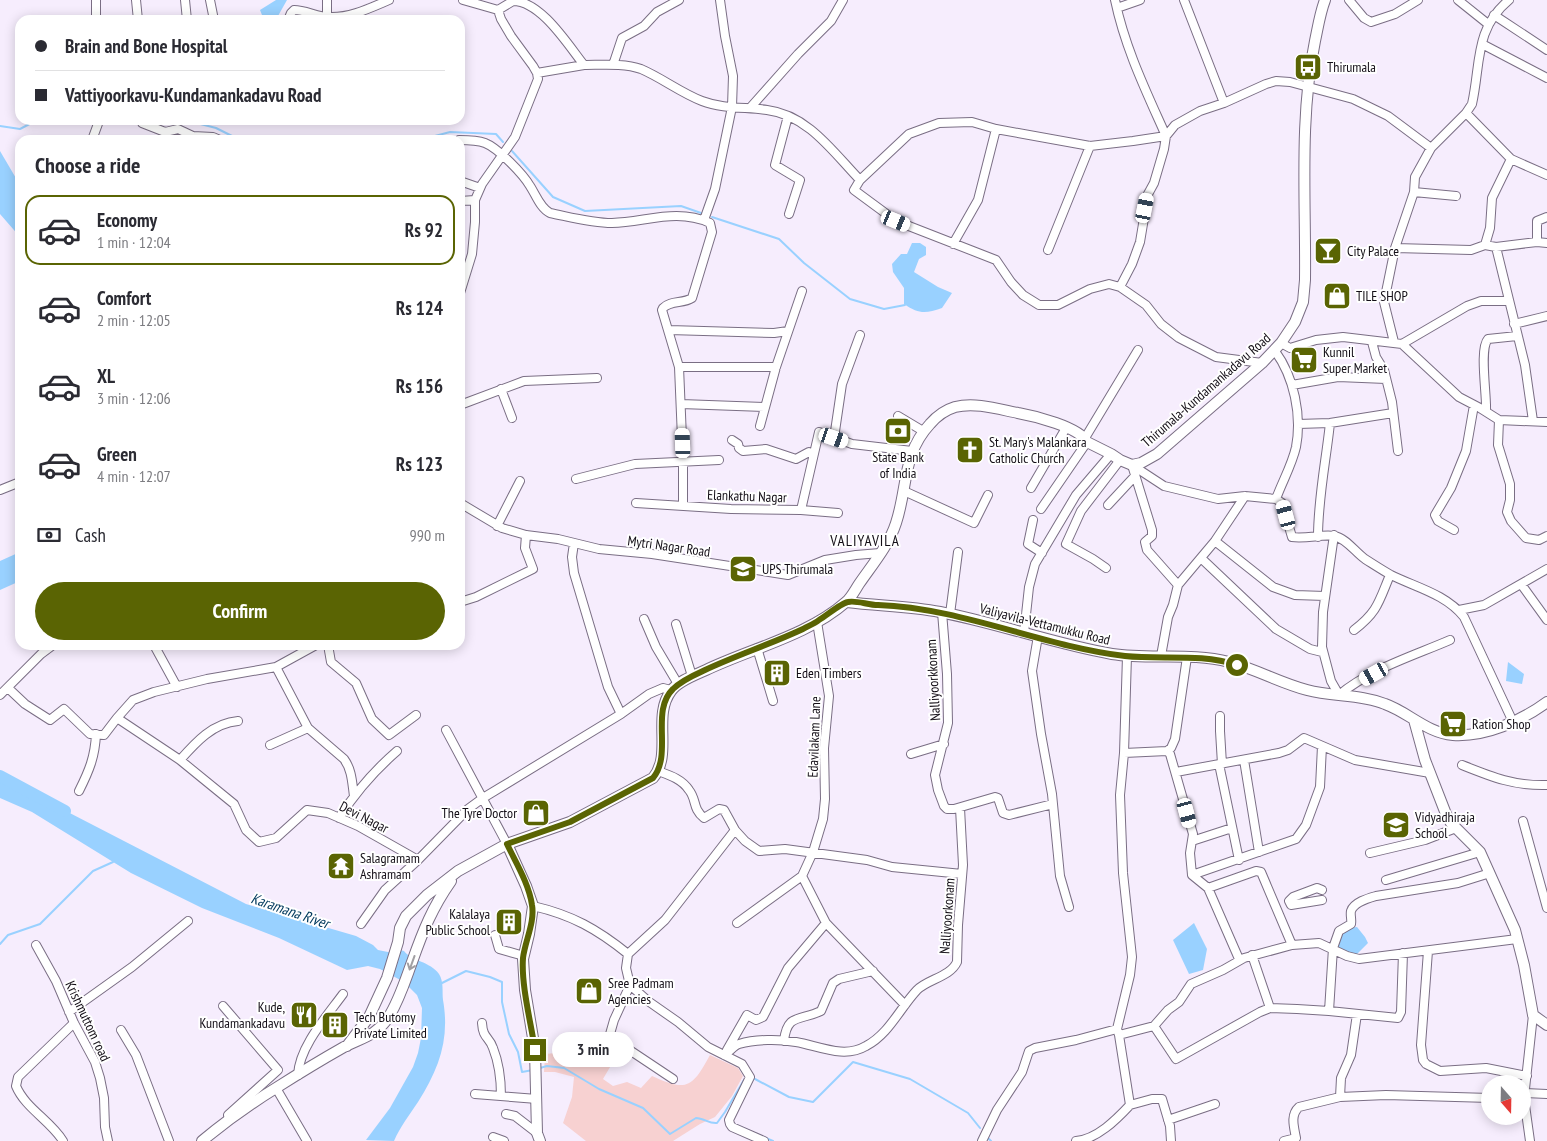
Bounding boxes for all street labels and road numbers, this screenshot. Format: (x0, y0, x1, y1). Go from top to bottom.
street label: Thirumala-Kundamankadavu Road (1138, 329, 1274, 451)
street label: Elankathu Nagar (707, 486, 787, 506)
street label: Mytri Nagar Road (626, 531, 712, 561)
street label: Valiyavila-Vettamukku Road (977, 599, 1112, 649)
street label: Nalliyoorkkonam (922, 639, 944, 721)
street label: Edavilakam Lane (804, 696, 824, 778)
street label: Devi Nagar (336, 797, 392, 837)
street label: Nalliyoorkonam (935, 877, 959, 955)
street label: Krishmuttom road (61, 978, 115, 1064)

